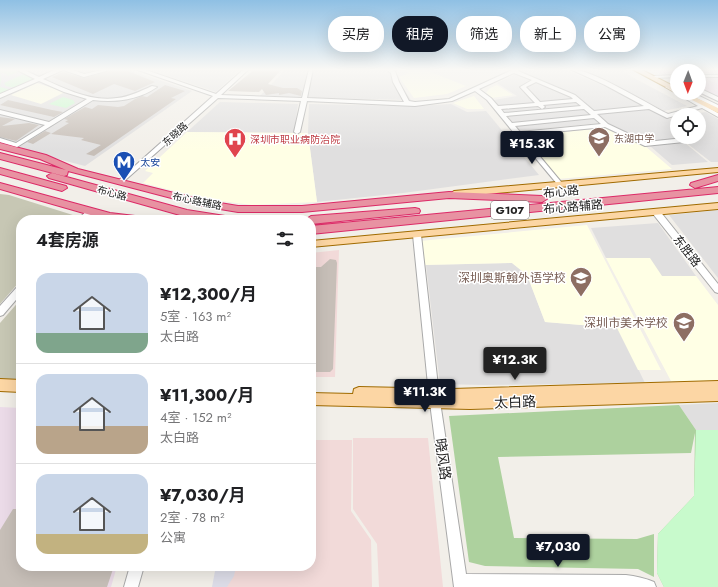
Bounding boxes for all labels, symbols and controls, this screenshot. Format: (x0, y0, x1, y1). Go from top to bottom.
chip: 买房 (328, 16, 384, 52)
chip: 租房 (392, 16, 448, 52)
chip: 筛选 (456, 16, 512, 52)
chip: 新上 (520, 16, 576, 52)
chip: 公寓 (584, 16, 640, 52)
north arrow (670, 64, 706, 100)
map controls (670, 64, 706, 144)
button: locate (670, 108, 706, 144)
street label: 东晓路 (159, 118, 191, 150)
school or university icon: 东湖中学 (586, 125, 612, 158)
hospital icon: 深圳市职业病防治院 (222, 126, 248, 159)
pin: ¥15.3K (499, 131, 565, 165)
place label: 东湖中学 (614, 131, 654, 146)
place label: 深圳市职业病防治院 (250, 132, 340, 147)
text: ¥15.3K (509, 134, 555, 153)
metro station icon: 太安 (111, 149, 137, 182)
place label: 太安 (140, 155, 160, 170)
street label: 布心路 (542, 181, 580, 203)
street label: 布心路 (96, 182, 128, 204)
street label: 布心路辅路 (171, 188, 223, 214)
street label: 布心路辅路 (542, 195, 604, 219)
road number: G107 (491, 201, 529, 219)
text: 4套房源 (36, 228, 99, 252)
icon: filters (274, 228, 296, 250)
street label: 东胜路 (669, 231, 705, 271)
school or university icon: 深圳奥斯翰外语学校 (568, 265, 594, 298)
place label: 深圳奥斯翰外语学校 (458, 269, 566, 287)
text: ¥12,300/月 (160, 282, 257, 306)
icon: home (68, 289, 116, 337)
text: 5室 · 163 m² (160, 307, 231, 326)
school or university icon: 深圳市美术学校 (671, 310, 697, 343)
place label: 深圳市美术学校 (584, 314, 668, 332)
text: 太白路 (160, 327, 199, 346)
pin: ¥12.3K (482, 347, 548, 381)
text: ¥12.3K (492, 350, 538, 369)
pin: ¥11.3K (392, 379, 458, 413)
text: ¥11.3K (403, 382, 447, 401)
text: ¥11,300/月 (160, 383, 255, 407)
icon: home (68, 390, 116, 438)
street label: 太白路 (494, 391, 536, 413)
text: 4室 · 152 m² (160, 408, 231, 427)
text: 太白路 (160, 428, 199, 447)
street label: 晓风路 (430, 437, 456, 481)
text: ¥7,030/月 (160, 483, 246, 507)
icon: home (68, 490, 116, 538)
text: 2室 · 78 m² (160, 508, 225, 527)
text: 公寓 (160, 528, 186, 547)
pin: ¥7,030 (525, 534, 591, 568)
text: ¥7,030 (536, 537, 580, 556)

